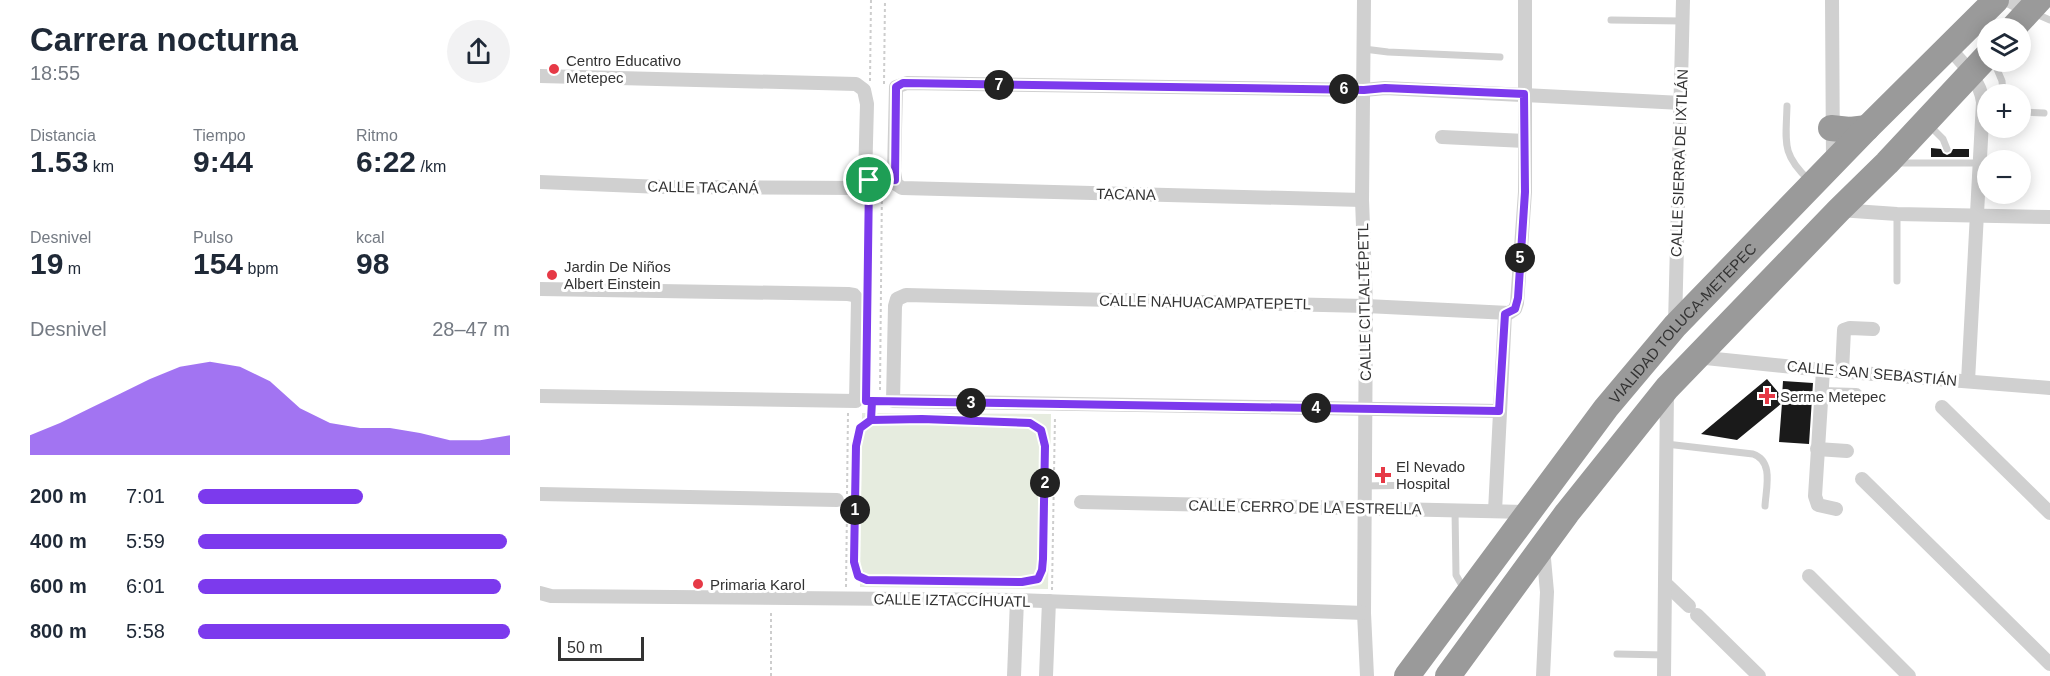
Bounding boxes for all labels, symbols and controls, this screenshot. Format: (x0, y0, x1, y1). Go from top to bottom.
map controls (1977, 18, 2031, 204)
button: layers (1977, 18, 2031, 72)
button: share (447, 20, 510, 83)
text: Carrera nocturna (30, 21, 298, 58)
place label: Centro Educativo Metepec (566, 52, 681, 86)
text: 18:55 (30, 62, 80, 84)
marker: Centro Educativo Metepec (547, 62, 561, 76)
street label: CALLE SIERRA DE IXTLÁN (1667, 69, 1691, 257)
pin: 7 (984, 70, 1014, 100)
pin: 6 (1329, 74, 1359, 104)
text: 7 (995, 76, 1003, 93)
text: 6 (1340, 80, 1348, 97)
button: + (1977, 84, 2031, 138)
text: Distancia (30, 127, 96, 144)
text: Tiempo (193, 127, 246, 144)
text: Ritmo (356, 127, 398, 144)
text: 1.53 (30, 145, 88, 178)
text: 9:44 (193, 145, 253, 178)
text: 6:22 (356, 145, 416, 178)
button: − (1977, 150, 2031, 204)
pin (843, 154, 894, 205)
text: km (88, 158, 114, 175)
text: /km (416, 158, 446, 175)
icon: arrive (852, 163, 885, 196)
street label: CALLE TACANÁ (647, 178, 759, 196)
street label: TACANA (1096, 185, 1156, 203)
street label: CALLE CITLALTÉPETL (1354, 223, 1374, 381)
text: Desnivel (30, 229, 91, 246)
text: Pulso (193, 229, 233, 246)
text: kcal (356, 229, 384, 246)
street label: VIALIDAD TOLUCA-METEPEC (1605, 239, 1759, 407)
pin: 5 (1505, 243, 1535, 273)
text: 19 (30, 247, 63, 280)
text: 154 (193, 247, 243, 280)
text: 98 (356, 247, 389, 280)
text: 5 (1516, 249, 1524, 266)
place label: Jardin De Niños Albert Einstein (564, 258, 671, 292)
text: m (63, 260, 81, 277)
text: bpm (243, 260, 279, 277)
marker: Jardin De Niños Albert Einstein (545, 268, 559, 282)
street label: CALLE NAHUACAMPATEPETL (1099, 292, 1311, 312)
text: Desnivel (30, 318, 107, 340)
text: 28–47 m (432, 318, 510, 340)
street label: CALLE SAN SEBASTIÁN (1786, 357, 1958, 389)
marker: Serme Metepec (1758, 387, 1776, 405)
pin: 3 (956, 388, 986, 418)
place label: Serme Metepec (1780, 388, 1886, 405)
pin: 4 (1301, 393, 1331, 423)
text: 3 (967, 394, 975, 411)
text: 4 (1312, 399, 1320, 416)
place label: El Nevado Hospital (1396, 458, 1465, 492)
marker: El Nevado Hospital (1374, 466, 1392, 484)
pin: 2 (1030, 468, 1060, 498)
text: 2 (1041, 474, 1049, 491)
text: 200 m (30, 485, 87, 507)
text: 7:01 (126, 485, 165, 507)
pin: 1 (840, 495, 870, 525)
street label: CALLE CERRO DE LA ESTRELLA (1188, 496, 1422, 518)
text: 1 (851, 501, 859, 518)
text: 400 m (30, 530, 87, 552)
text: 5:59 (126, 530, 165, 552)
text: 600 m (30, 575, 87, 597)
text: 6:01 (126, 575, 165, 597)
place label: Primaria Karol (710, 576, 805, 593)
marker: Primaria Karol (691, 577, 705, 591)
street label: CALLE IZTACCÍHUATL (873, 590, 1031, 610)
text: 800 m (30, 620, 87, 642)
text: 5:58 (126, 620, 165, 642)
scale bar (558, 634, 644, 662)
text: 50 m (567, 639, 603, 656)

